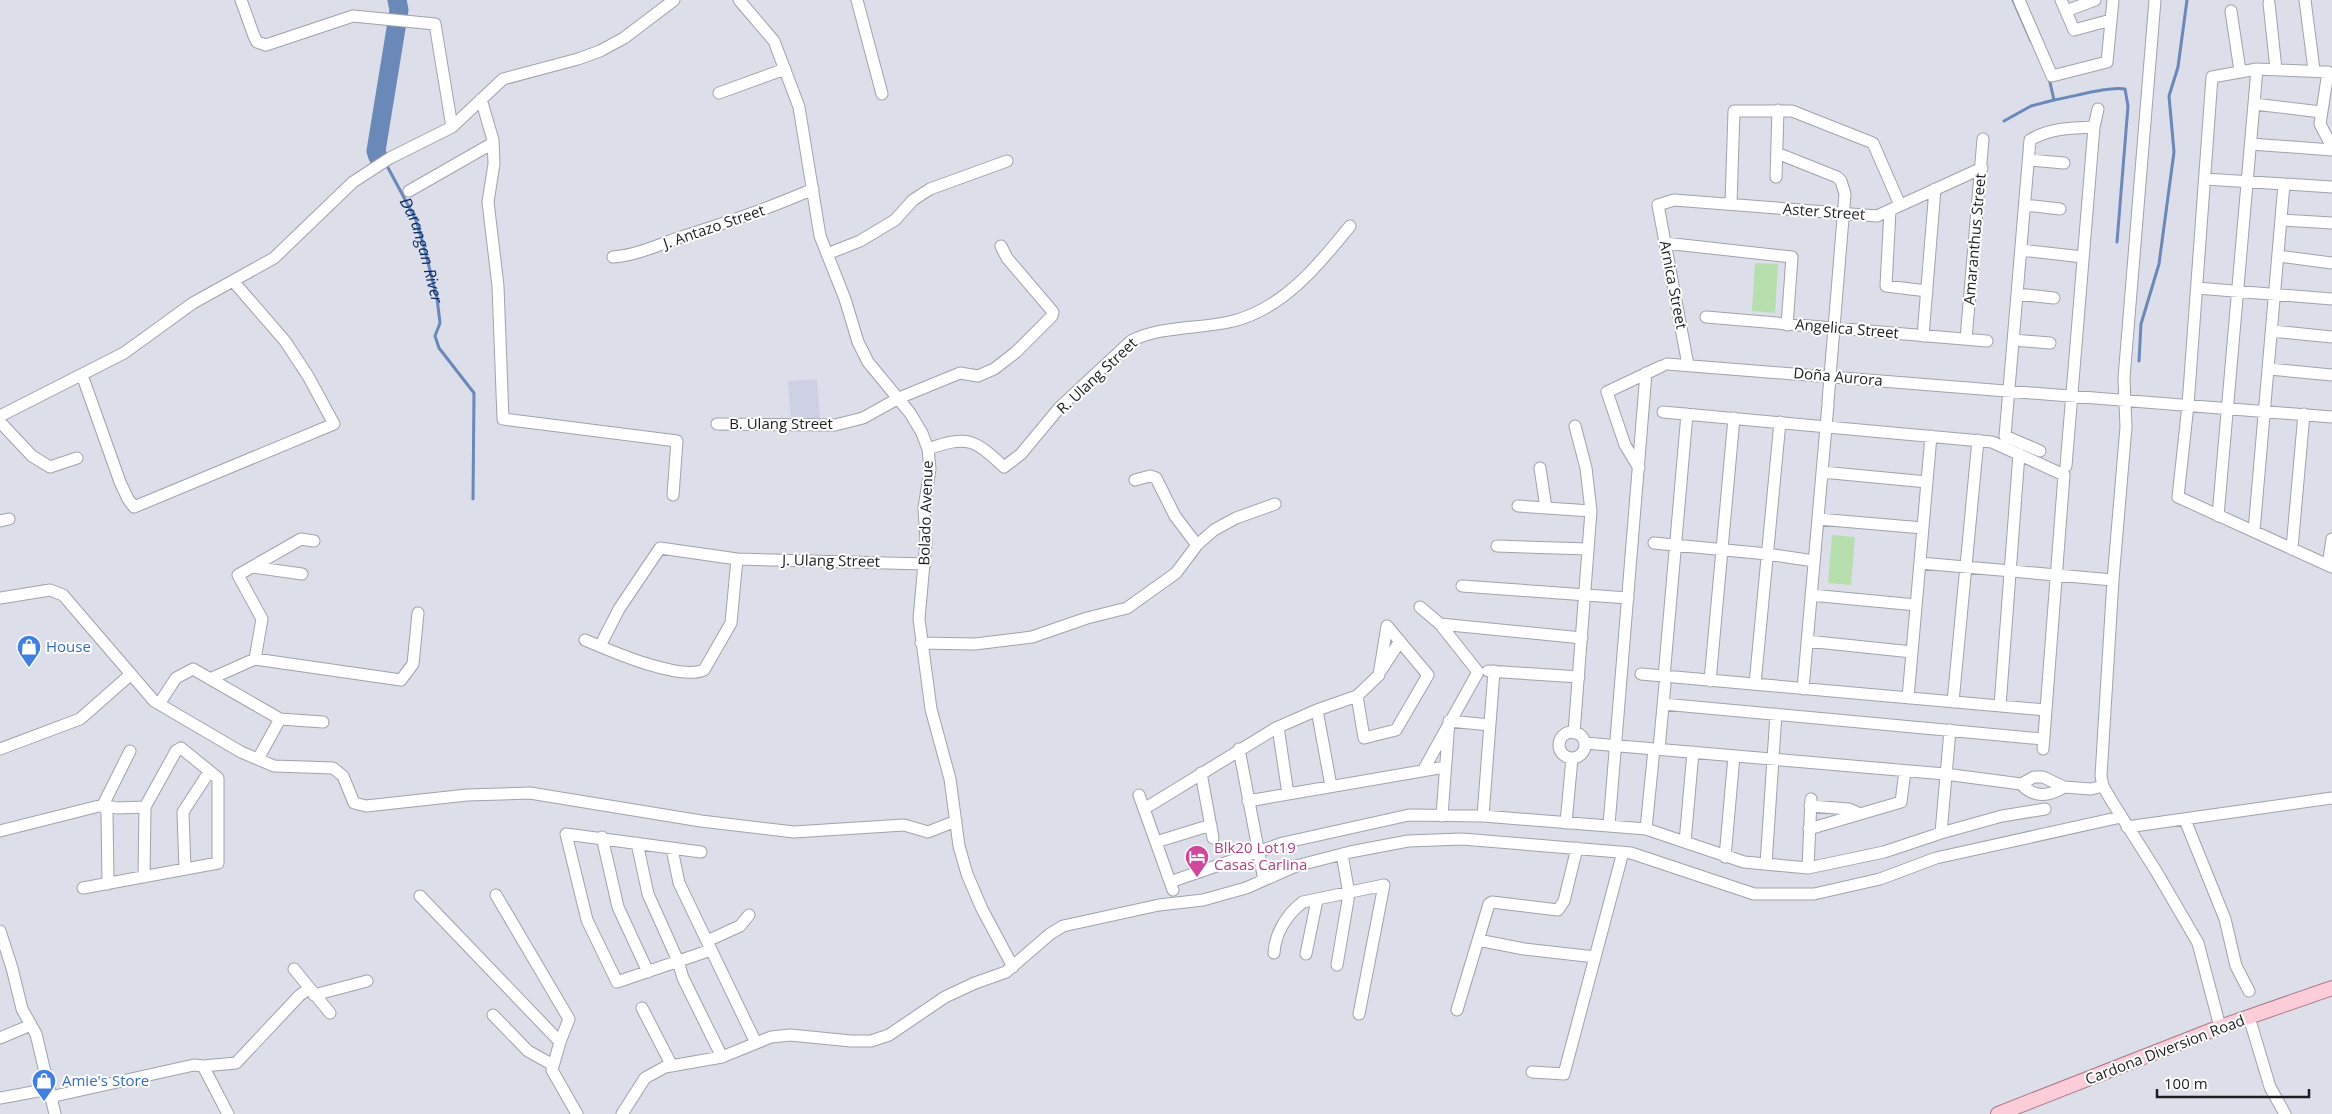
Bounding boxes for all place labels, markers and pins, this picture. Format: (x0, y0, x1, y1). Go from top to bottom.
shop icon: House (16, 634, 42, 668)
place label: House (46, 636, 91, 656)
place label: Blk20 Lot19 Casas Carlina (1214, 837, 1307, 874)
hotel icon: Blk20 Lot19 Casas Carlina (1184, 844, 1210, 878)
shop icon: Amie's Store (31, 1068, 57, 1102)
place label: Amie's Store (62, 1070, 149, 1090)

